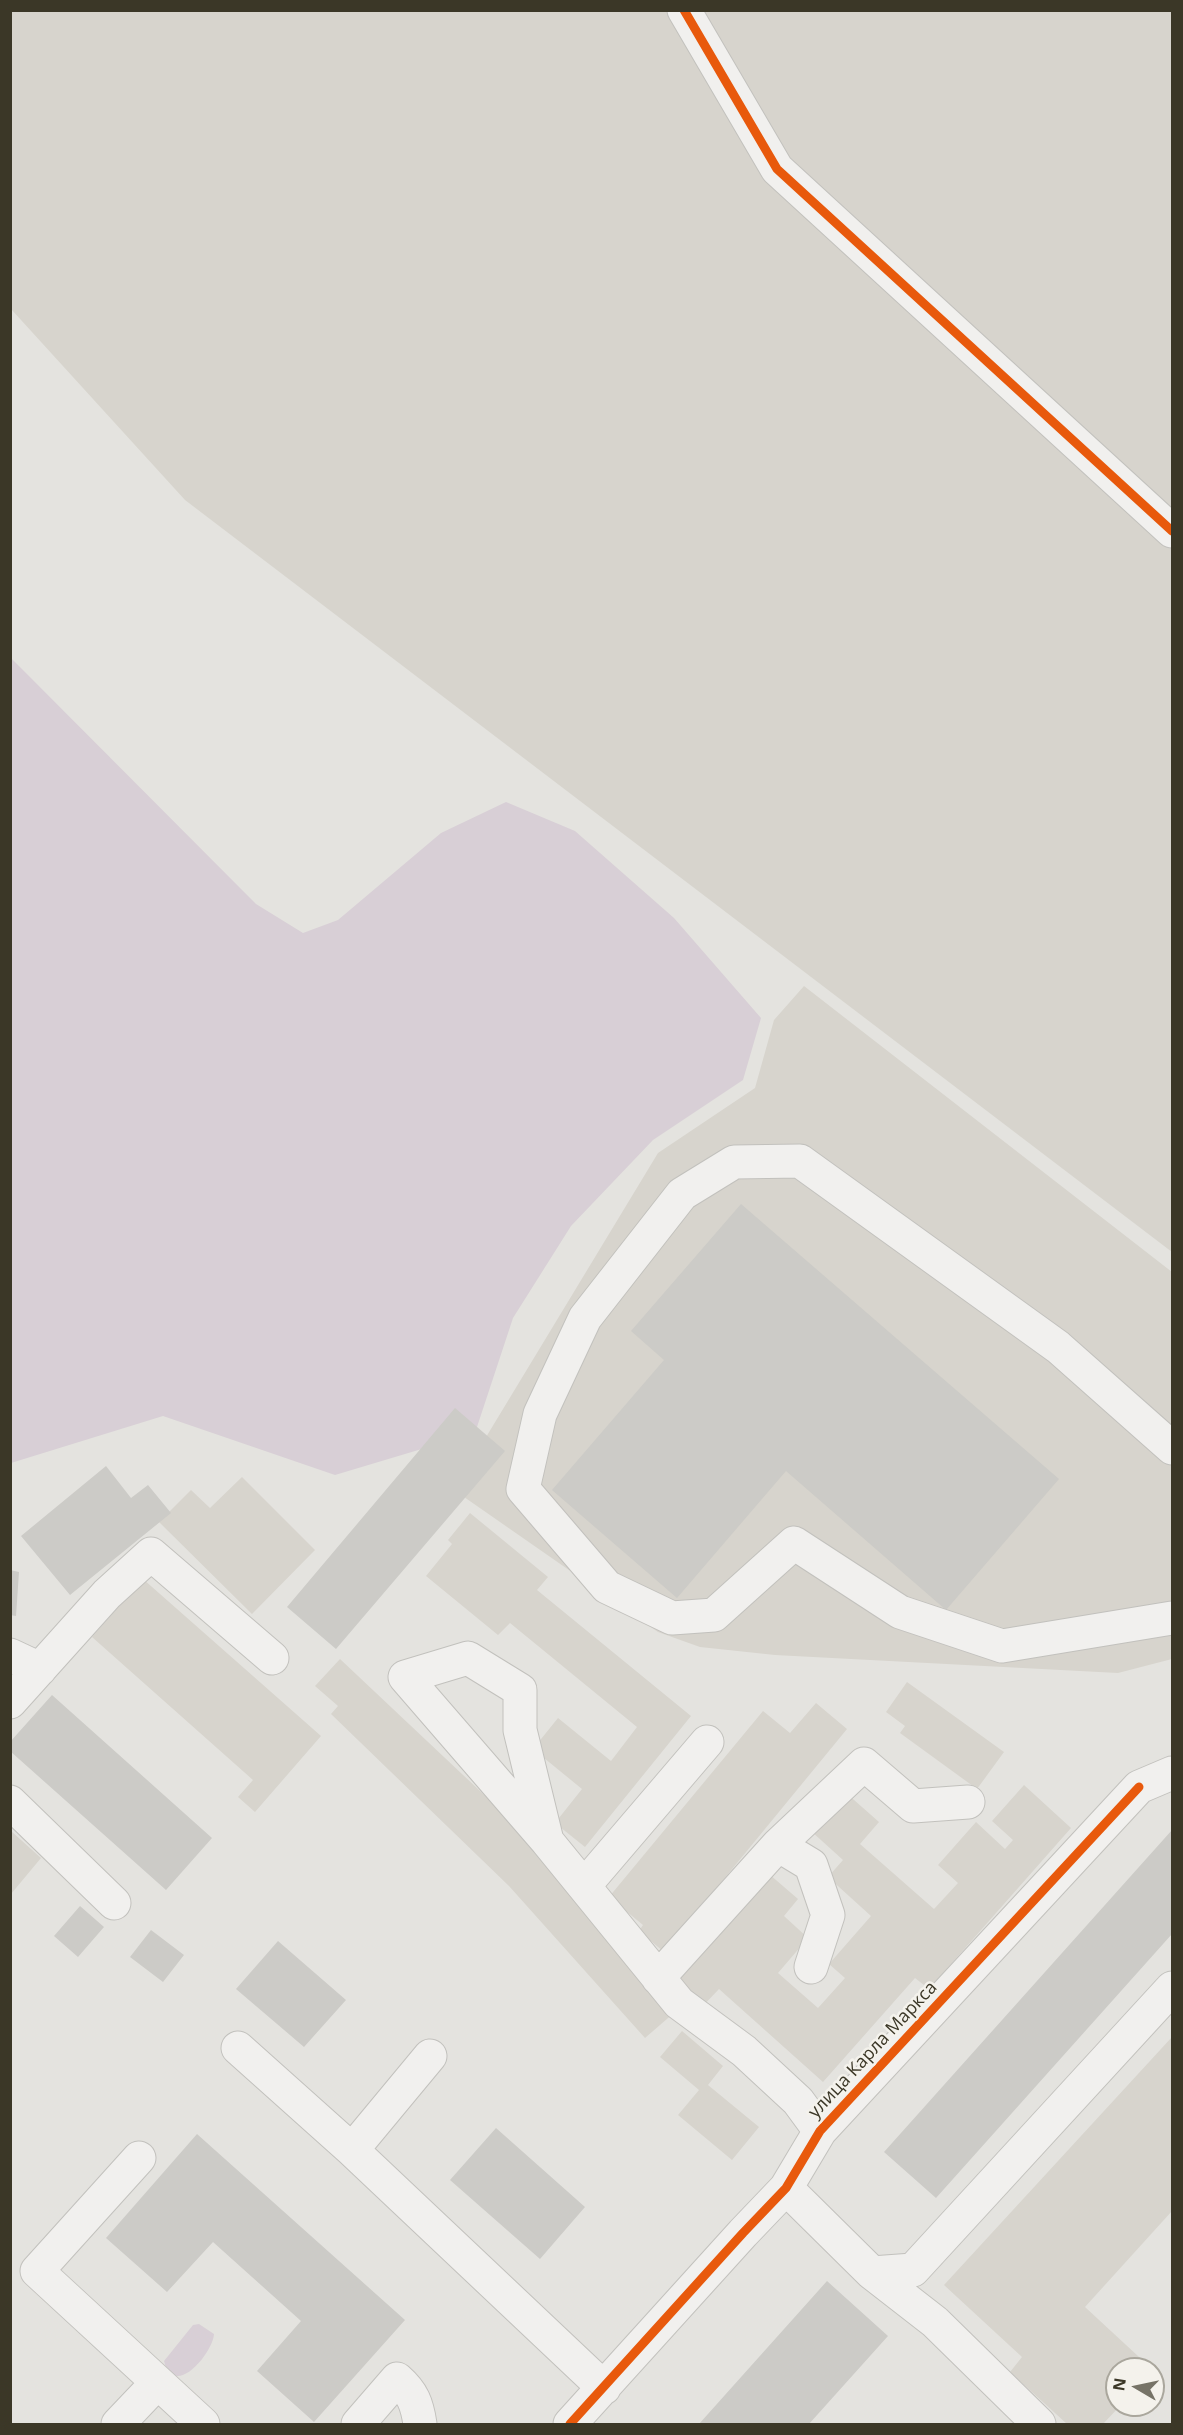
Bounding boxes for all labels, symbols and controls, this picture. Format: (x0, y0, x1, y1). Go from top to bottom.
street label: улица Карла Маркса (804, 1977, 942, 2123)
north arrow (1105, 2357, 1165, 2417)
text: N (1107, 2376, 1131, 2393)

